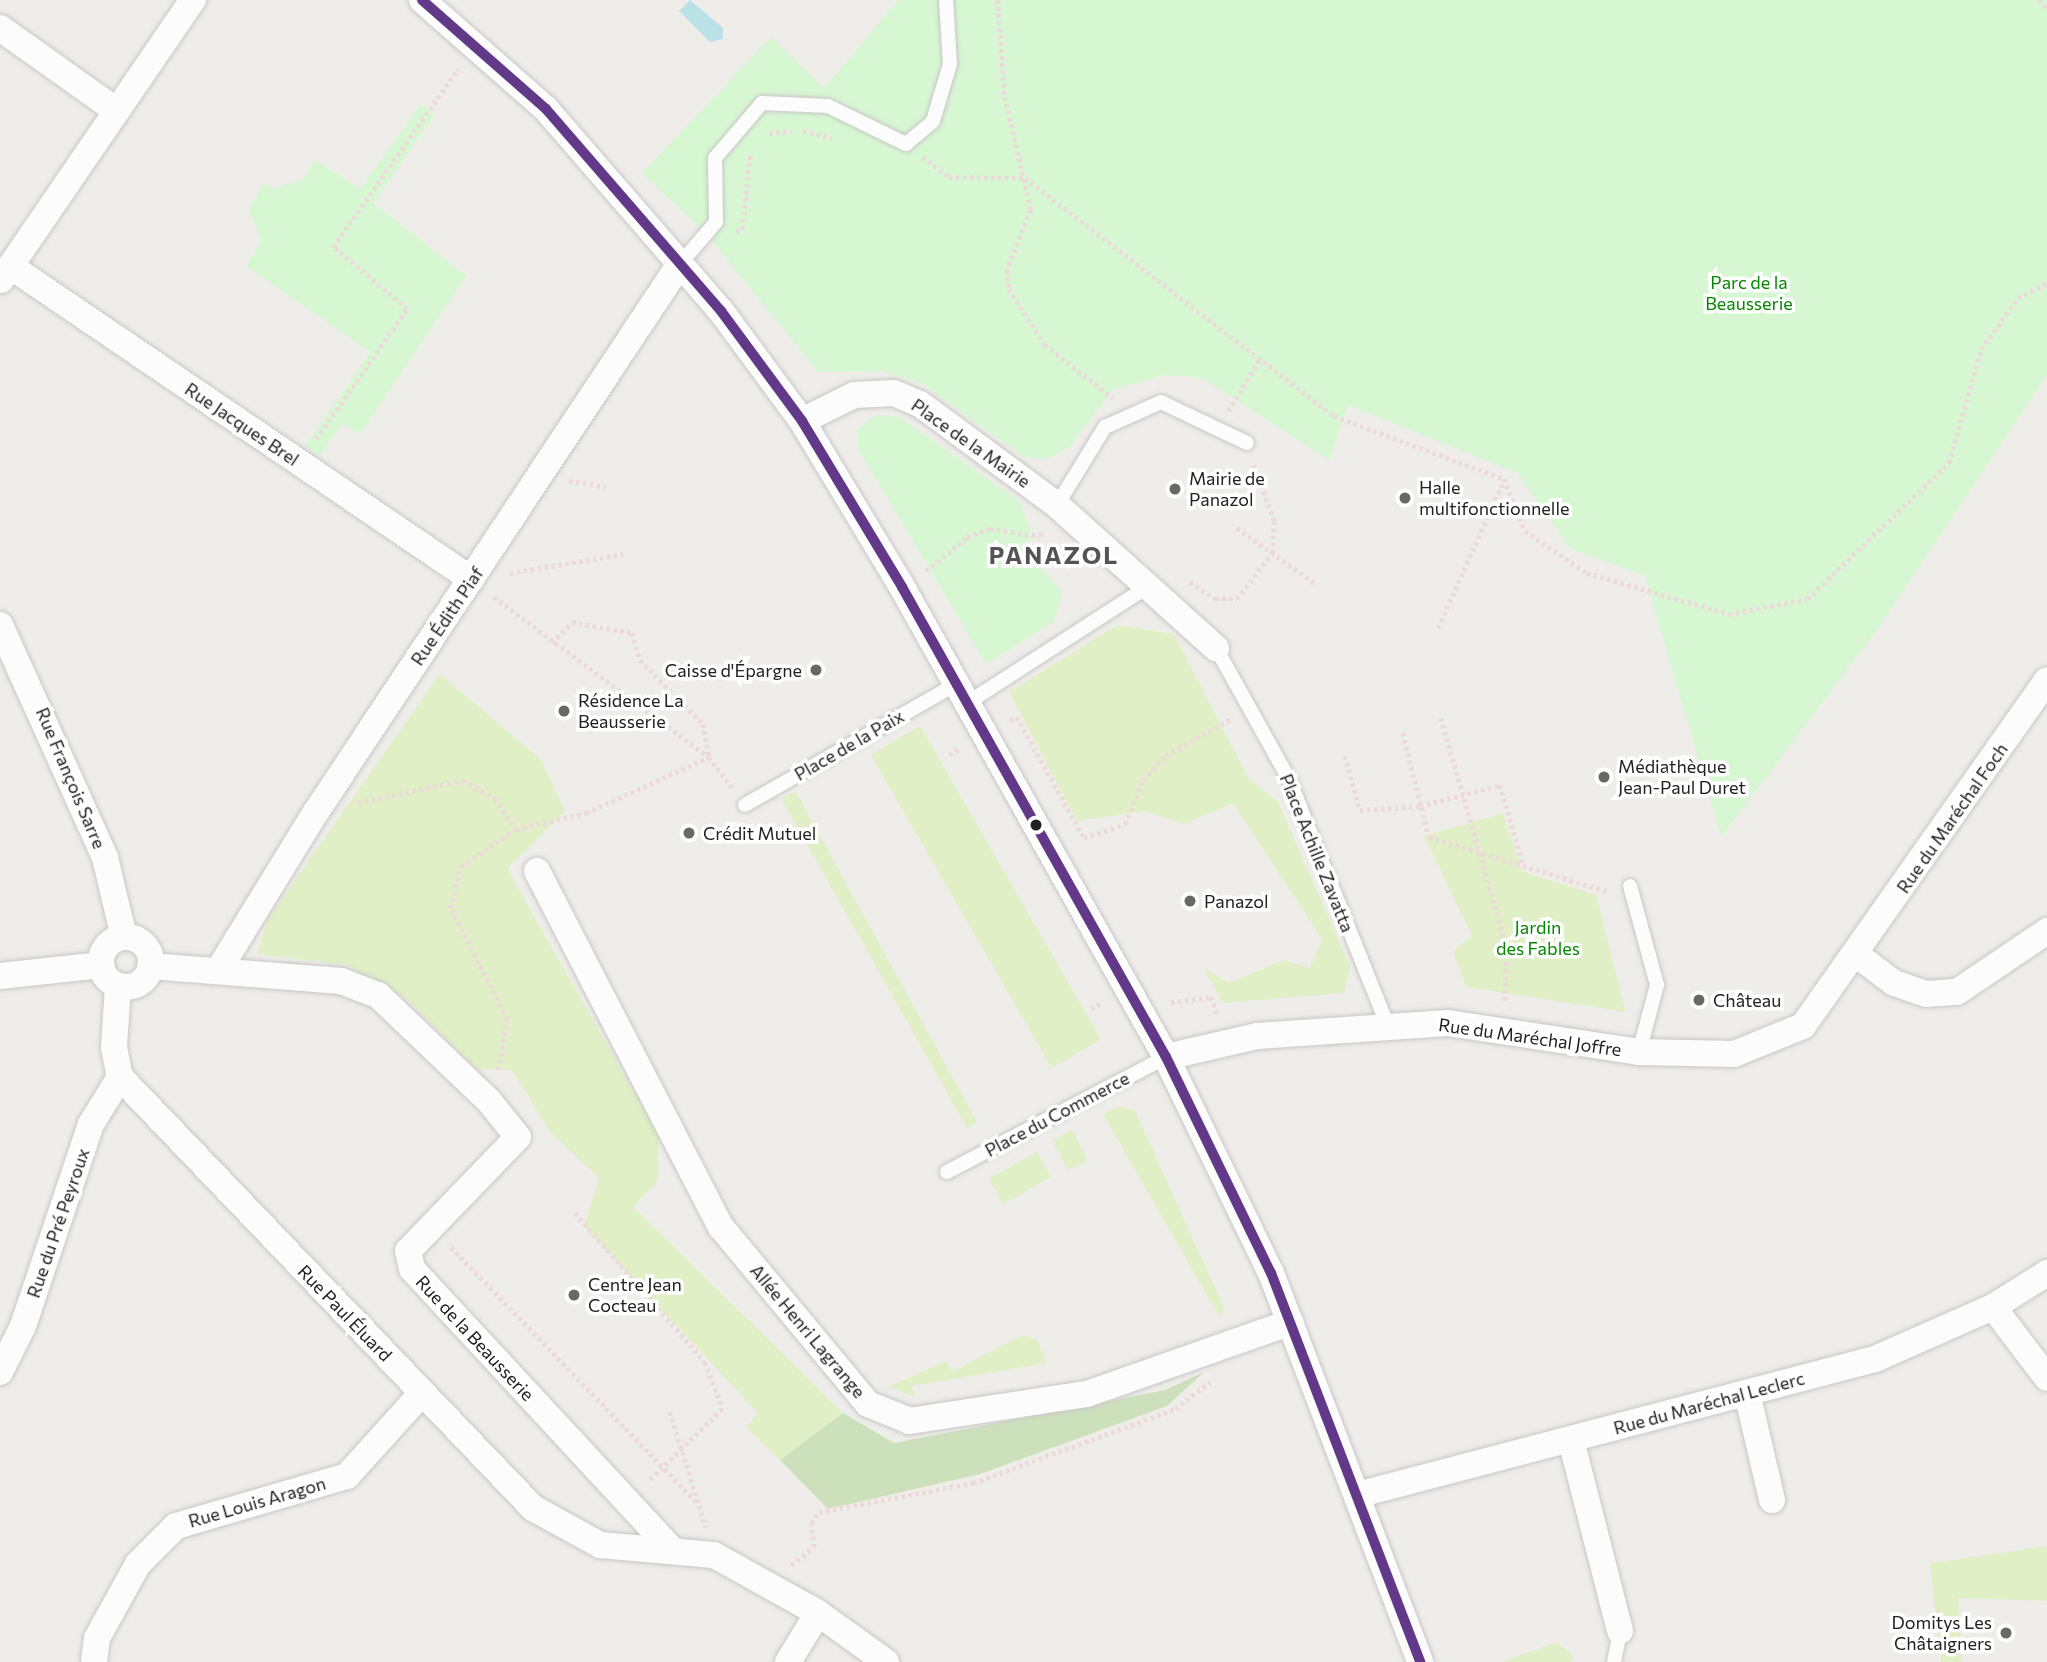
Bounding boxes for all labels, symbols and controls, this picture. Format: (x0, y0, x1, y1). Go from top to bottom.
park label: Parc de la Beausserie (1705, 272, 1793, 314)
street label: Rue Jacques Brel (181, 378, 303, 470)
street label: Place de la Mairie (907, 394, 1035, 492)
place label: Mairie de Panazol (1189, 468, 1265, 510)
place label: Halle multifonctionnelle (1419, 477, 1569, 520)
marker: Mairie de Panazol (1167, 481, 1183, 497)
marker: Halle multifonctionnelle (1397, 490, 1413, 506)
district label: PANAZOL (990, 541, 1118, 569)
street label: Rue Édith Piaf (406, 563, 488, 669)
place label: Caisse d'Épargne (665, 659, 802, 681)
marker: Caisse d'Épargne (808, 662, 824, 678)
place label: Résidence La Beausserie (578, 690, 684, 732)
marker: Résidence La Beausserie (556, 703, 572, 719)
street label: Rue François Sarre (32, 704, 110, 852)
street label: Place de la Paix (790, 705, 908, 785)
street label: Rue du Maréchal Foch (1892, 739, 2012, 897)
place label: Médiathèque Jean-Paul Duret (1618, 756, 1746, 798)
marker: Médiathèque Jean-Paul Duret (1596, 769, 1612, 785)
street label: Place Achille Zavatta (1275, 771, 1359, 935)
unlabelled marker (1029, 818, 1043, 832)
place label: Crédit Mutuel (703, 822, 816, 844)
marker: Crédit Mutuel (681, 825, 697, 841)
place label: Panazol (1204, 890, 1269, 912)
marker: Panazol (1182, 893, 1198, 909)
park label: Jardin des Fables (1496, 917, 1580, 960)
place label: Château (1713, 989, 1781, 1011)
marker: Château (1691, 992, 1707, 1008)
street label: Rue du Maréchal Joffre (1437, 1013, 1623, 1061)
street label: Place du Commerce (981, 1067, 1133, 1161)
street label: Rue du Pré Peyroux (22, 1145, 94, 1301)
street label: Rue Paul Éluard (294, 1260, 396, 1366)
street label: Allée Henri Lagrange (746, 1260, 870, 1402)
street label: Rue de la Beausserie (411, 1271, 539, 1405)
place label: Centre Jean Cocteau (588, 1274, 682, 1316)
marker: Centre Jean Cocteau (566, 1287, 582, 1303)
street label: Rue du Maréchal Leclerc (1611, 1367, 1807, 1439)
street label: Rue Louis Aragon (186, 1472, 328, 1532)
place label: Domitys Les Châtaigners (1891, 1612, 1992, 1654)
marker: Domitys Les Châtaigners (1998, 1625, 2014, 1641)

